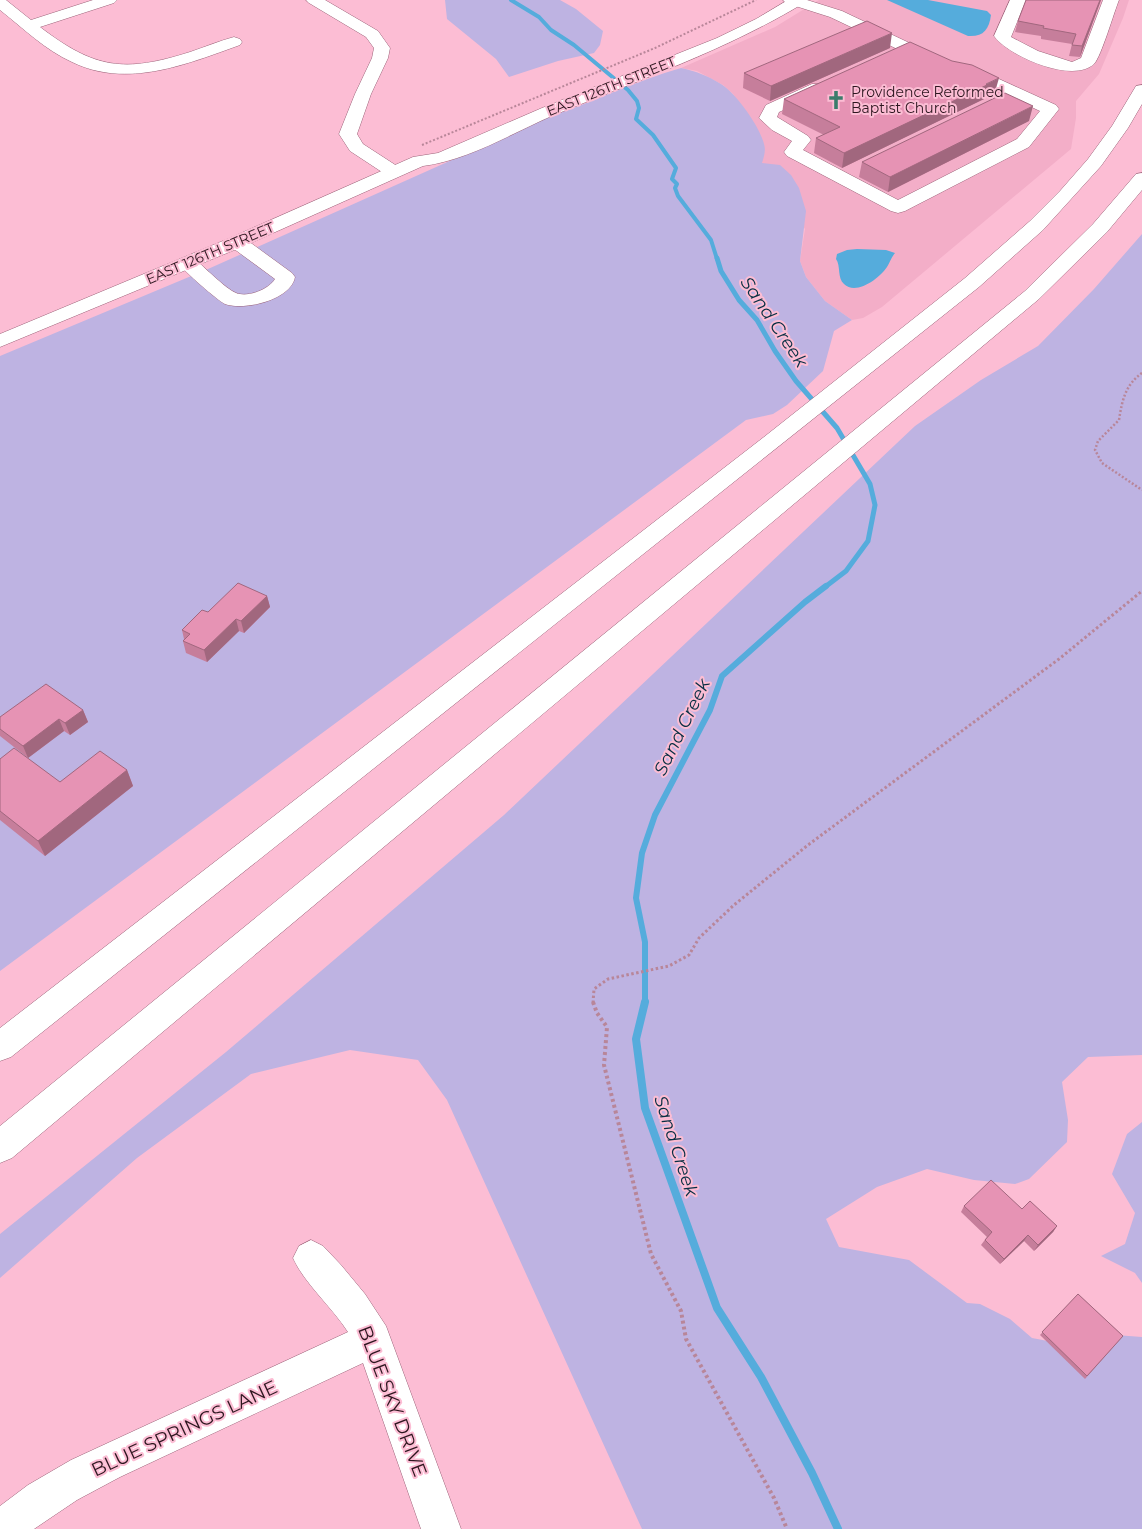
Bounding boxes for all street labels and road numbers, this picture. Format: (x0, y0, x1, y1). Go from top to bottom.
street label: EAST 126TH STREET (544, 52, 678, 120)
street label: EAST 126TH STREET (143, 218, 277, 288)
street label: BLUE SKY DRIVE (353, 1322, 432, 1480)
street label: BLUE SPRINGS LANE (88, 1375, 281, 1482)

